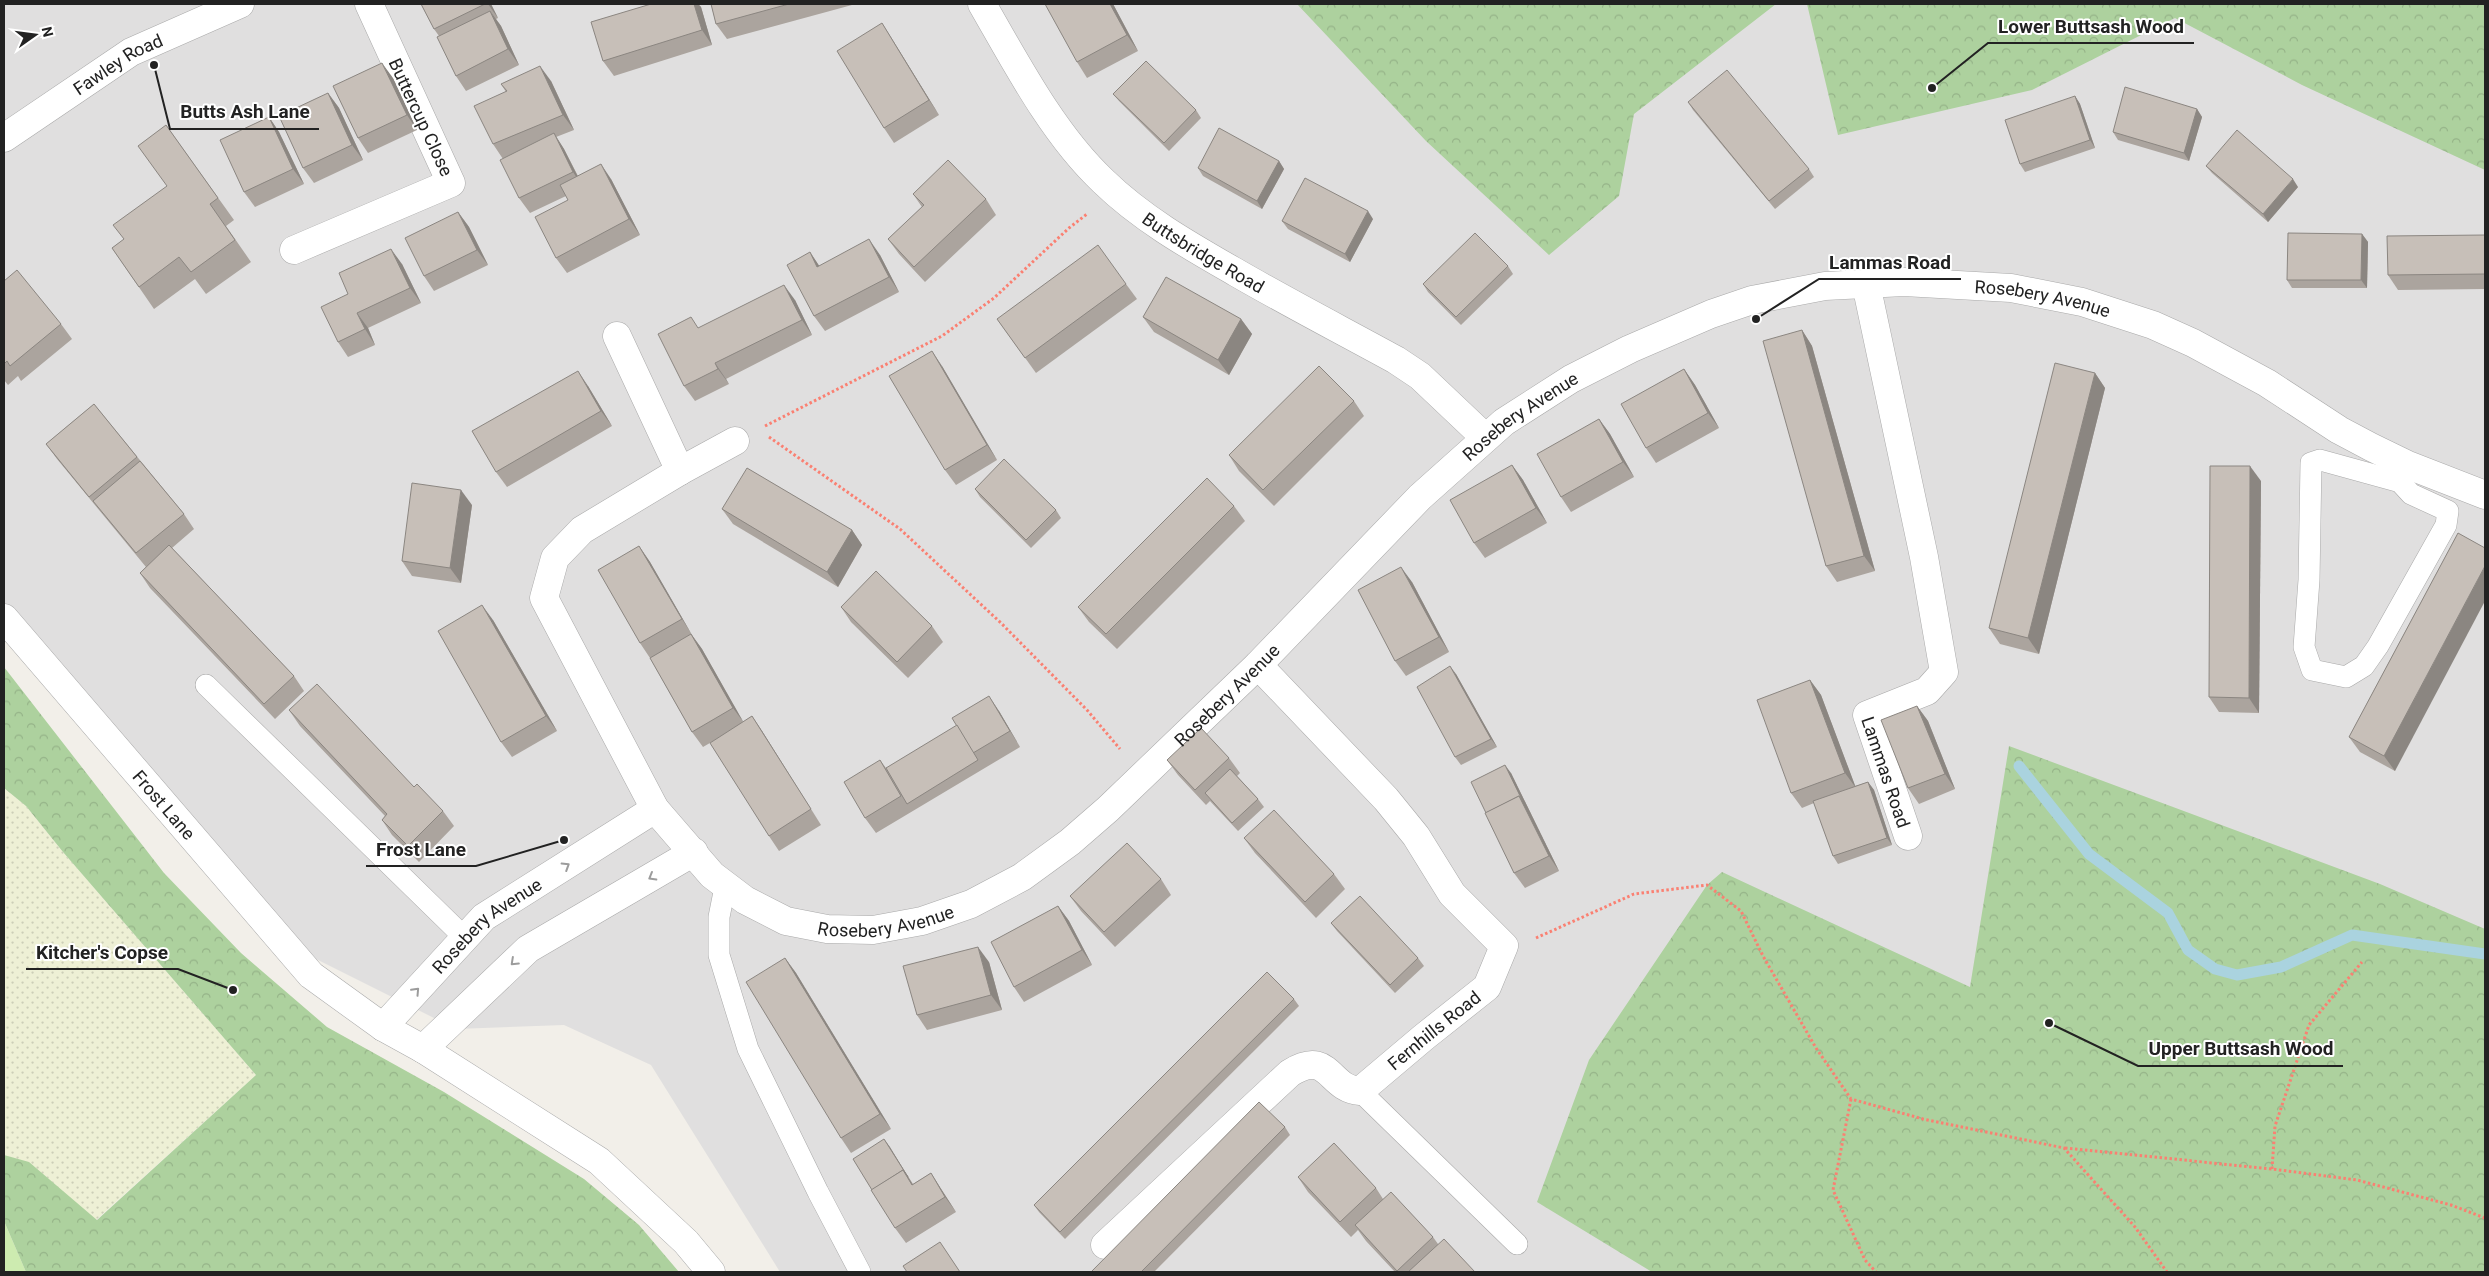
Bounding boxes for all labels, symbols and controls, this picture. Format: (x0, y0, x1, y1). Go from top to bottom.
callout: Lower Buttsash Wood (1988, 9, 2194, 43)
north arrow (10, 10, 60, 60)
text: Lower Buttsash Wood (1998, 15, 2184, 38)
text: N (39, 25, 57, 39)
street label: Fawley Road (69, 29, 166, 99)
street label: Buttercup Close (385, 55, 457, 179)
callout: Butts Ash Lane (170, 95, 319, 129)
text: Butts Ash Lane (180, 100, 310, 123)
street label: Buttsbridge Road (1139, 207, 1268, 297)
callout: Lammas Road (1819, 245, 1961, 279)
text: Lammas Road (1829, 251, 1951, 274)
street label: Rosebery Avenue (1974, 275, 2113, 321)
street label: Rosebery Avenue (1458, 367, 1581, 465)
street label: Rosebery Avenue (1170, 639, 1283, 750)
street label: Lammas Road (1858, 714, 1915, 830)
street label: Frost Lane (129, 766, 200, 843)
callout: Frost Lane (366, 832, 476, 866)
text: Frost Lane (376, 838, 466, 861)
one-way arrow (560, 862, 569, 872)
one-way arrow (648, 871, 657, 881)
street label: Rosebery Avenue (427, 873, 545, 977)
street label: Rosebery Avenue (816, 900, 957, 941)
callout: Kitcher's Copse (26, 935, 178, 969)
text: Kitcher's Copse (36, 941, 168, 964)
one-way arrow (511, 956, 520, 965)
street label: Fernhills Road (1383, 986, 1484, 1074)
one-way arrow (410, 988, 419, 997)
callout: Upper Buttsash Wood (2138, 1032, 2343, 1066)
text: Upper Buttsash Wood (2149, 1037, 2334, 1060)

